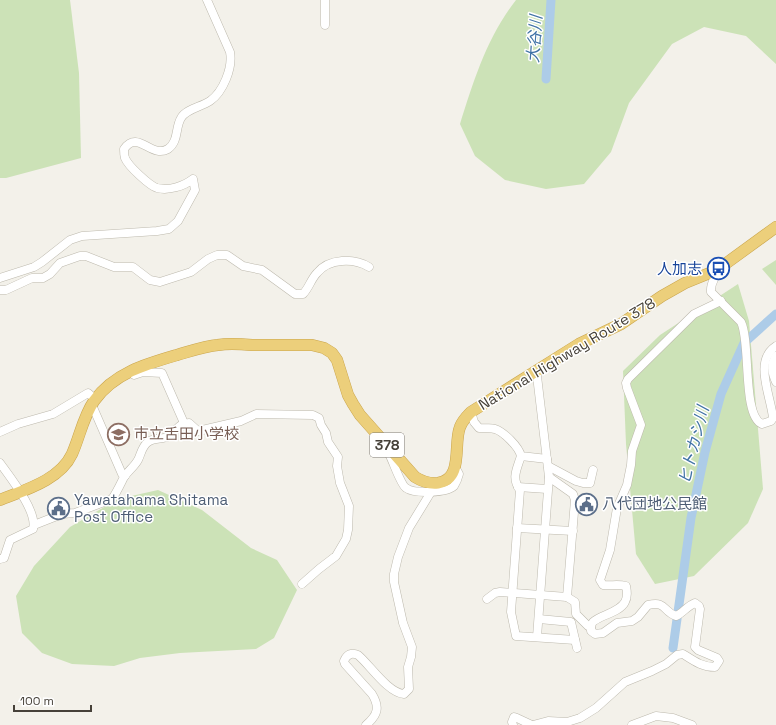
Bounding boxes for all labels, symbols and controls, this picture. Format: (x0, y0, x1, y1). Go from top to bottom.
water label: 大谷川 (522, 12, 547, 64)
bus stop icon: 人加志 (705, 256, 731, 282)
place label: 人加志 (657, 259, 702, 278)
street label: National Highway Route 378 (475, 293, 659, 414)
water label: ヒトカシ川 (674, 402, 714, 486)
school or university icon: 市立舌田小学校 (106, 421, 132, 447)
place label: 市立舌田小学校 (134, 424, 239, 443)
road number: 378 (370, 433, 404, 457)
place label: Yawatahama Shitama Post Office (74, 490, 229, 526)
public building icon: 八代団地公民館 (573, 491, 599, 517)
place label: 八代団地公民館 (602, 494, 707, 513)
public building icon: Yawatahama Shitama Post Office (45, 496, 71, 522)
scale bar (14, 687, 91, 713)
text: 100 m (20, 693, 54, 709)

